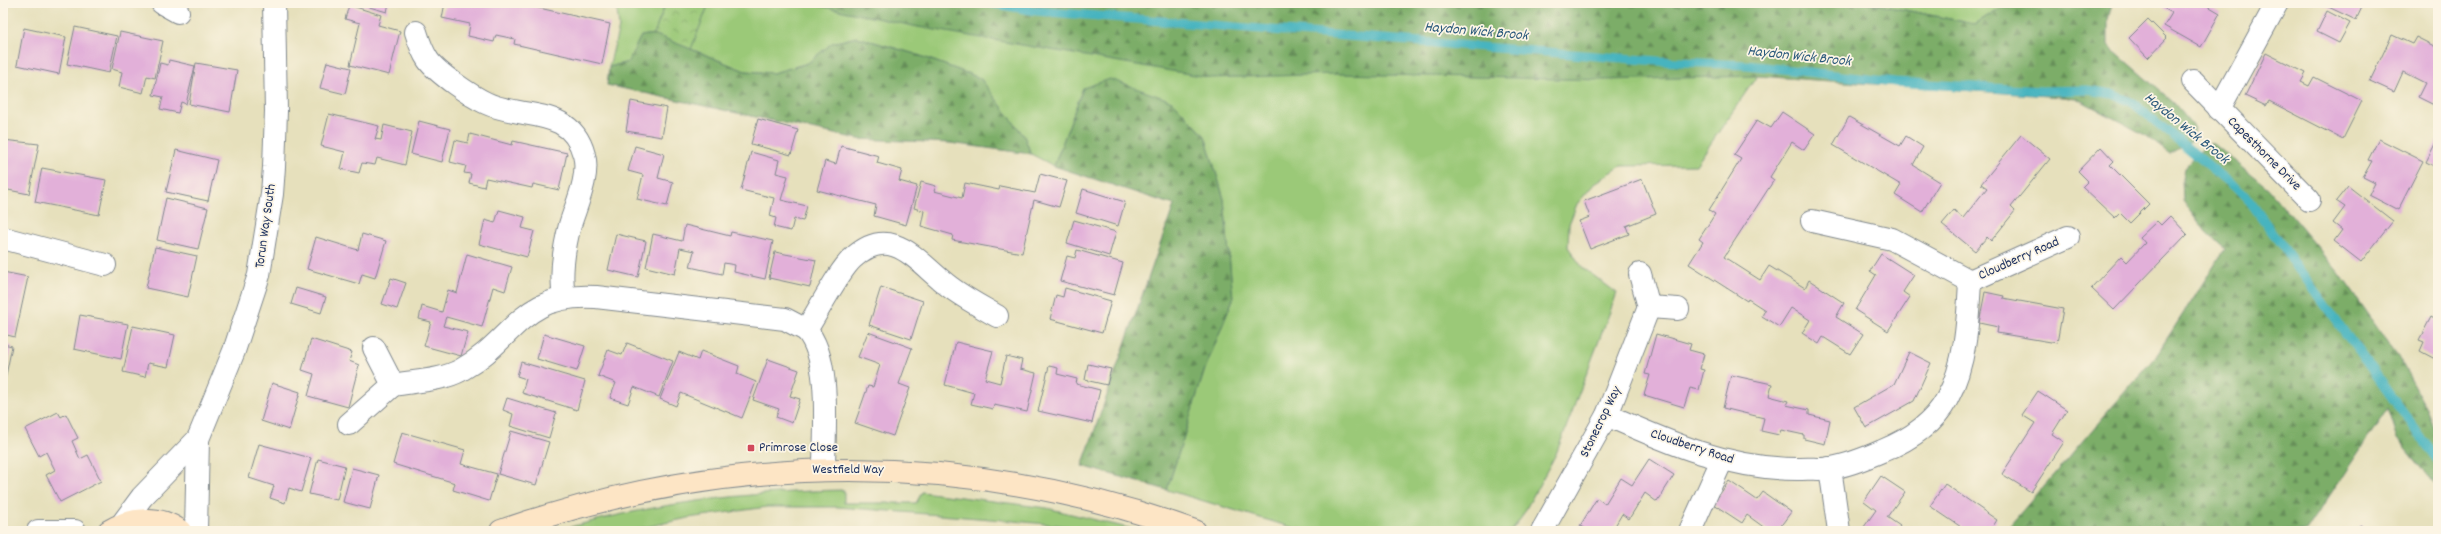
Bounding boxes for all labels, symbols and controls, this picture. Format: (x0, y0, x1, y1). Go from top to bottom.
water label: Haydon Wick Brook (1423, 17, 1531, 48)
water label: Haydon Wick Brook (1746, 41, 1854, 74)
water label: Haydon Wick Brook (2139, 88, 2235, 171)
street label: Capesthorne Drive (2222, 112, 2306, 196)
street label: Torun Way South (250, 183, 282, 269)
street label: Cloudberry Road (1975, 232, 2063, 286)
street label: Stonecrop Way (1575, 383, 1627, 461)
street label: Cloudberry Road (1648, 424, 1736, 470)
place label: Primrose Close (759, 438, 838, 458)
marker: Primrose Close (746, 443, 756, 453)
street label: Westfield Way (812, 460, 884, 480)

